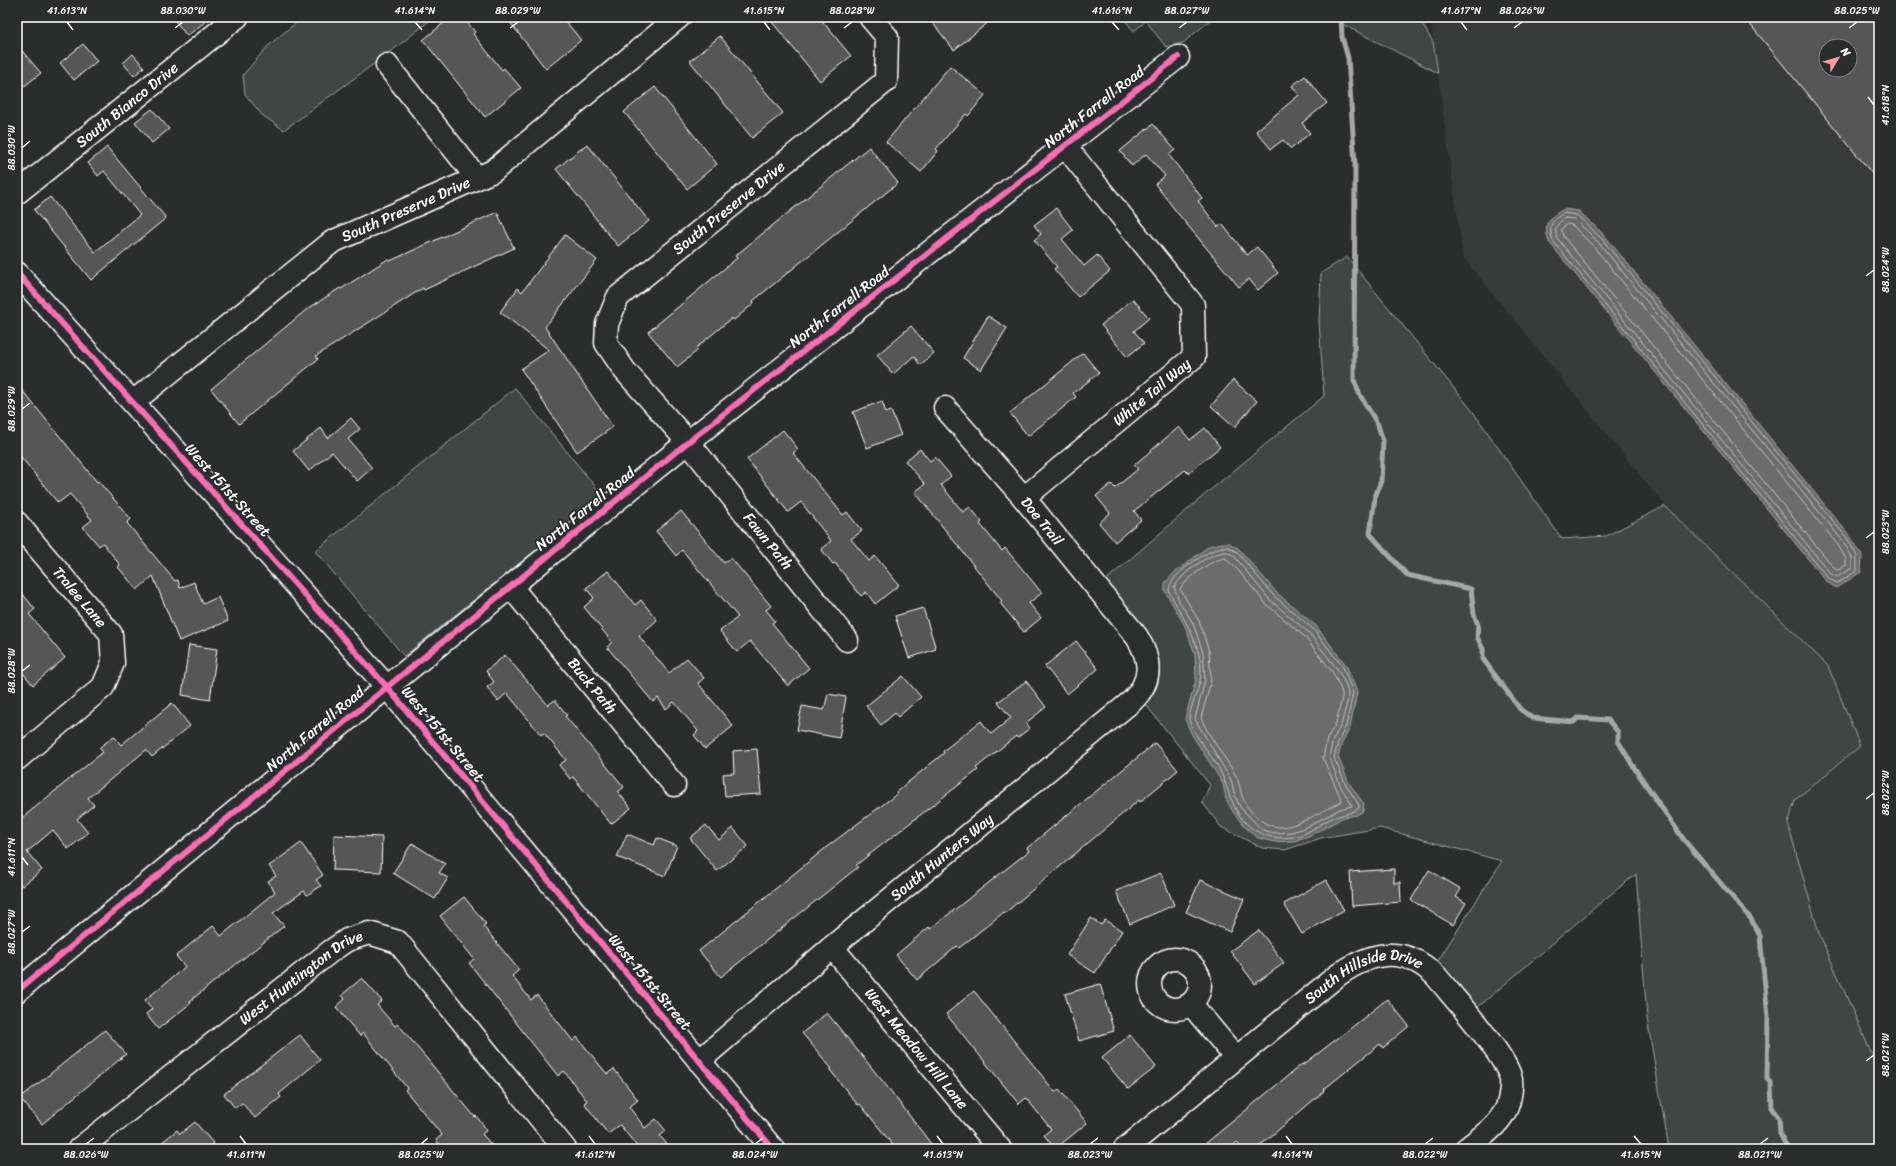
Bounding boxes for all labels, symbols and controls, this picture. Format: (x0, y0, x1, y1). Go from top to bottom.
text: 41.613°N (47, 2, 87, 20)
text: 88.030°W (160, 2, 206, 20)
text: 41.614°N (395, 2, 436, 20)
text: 88.029°W (495, 2, 541, 20)
text: 41.615°N (744, 2, 784, 20)
text: 88.028°W (829, 2, 875, 20)
text: 41.616°N (1092, 2, 1132, 20)
text: 88.027°W (1165, 2, 1210, 20)
text: 41.617°N (1441, 2, 1481, 20)
text: 88.026°W (1500, 2, 1545, 20)
text: 88.025°W (1834, 2, 1880, 20)
north arrow (1818, 38, 1858, 78)
text: N (1835, 43, 1856, 61)
street label: South Bianco Drive (70, 55, 185, 154)
street label: North Farrell Road (1038, 58, 1151, 155)
text: 41.618°N (1877, 85, 1895, 125)
text: 88.030°W (3, 125, 21, 171)
street label: South Preserve Drive (666, 154, 791, 262)
street label: South Preserve Drive (337, 169, 475, 249)
text: 88.024°W (1877, 247, 1895, 293)
street label: North Farrell Road (783, 258, 896, 355)
street label: White Tail Way (1107, 351, 1197, 433)
text: 88.029°W (3, 386, 21, 432)
street label: West 151st Street (178, 437, 278, 543)
street label: North Farrell Road (529, 460, 642, 558)
street label: Doe Trail (1014, 491, 1070, 552)
street label: Fawn Path (736, 506, 800, 576)
text: 88.023°W (1877, 509, 1895, 554)
street label: Tralee Lane (46, 560, 114, 634)
text: 88.028°W (3, 648, 21, 694)
street label: Buck Path (561, 652, 624, 720)
street label: North Farrell Road (260, 679, 371, 778)
street label: West 151st Street (395, 680, 492, 788)
text: 88.022°W (1877, 770, 1895, 815)
street label: South Hunters Way (884, 806, 999, 908)
text: 41.611°N (3, 837, 21, 877)
text: 88.027°W (3, 909, 21, 954)
street label: West Huntington Drive (233, 923, 366, 1032)
street label: West 151st Street (602, 928, 699, 1036)
street label: South Hillside Drive (1298, 942, 1429, 1011)
street label: West Meadow Hill Lane (858, 982, 975, 1115)
text: 88.021°W (1877, 1033, 1895, 1077)
text: 88.026°W (64, 1146, 109, 1164)
text: 41.611°N (226, 1146, 266, 1164)
text: 88.025°W (398, 1146, 444, 1164)
text: 41.612°N (575, 1146, 615, 1164)
text: 88.024°W (732, 1146, 778, 1164)
text: 41.613°N (923, 1146, 963, 1164)
text: 88.023°W (1068, 1146, 1113, 1164)
text: 41.614°N (1272, 1146, 1313, 1164)
text: 88.022°W (1403, 1146, 1448, 1164)
text: 41.615°N (1621, 1146, 1661, 1164)
text: 88.021°W (1738, 1146, 1782, 1164)

